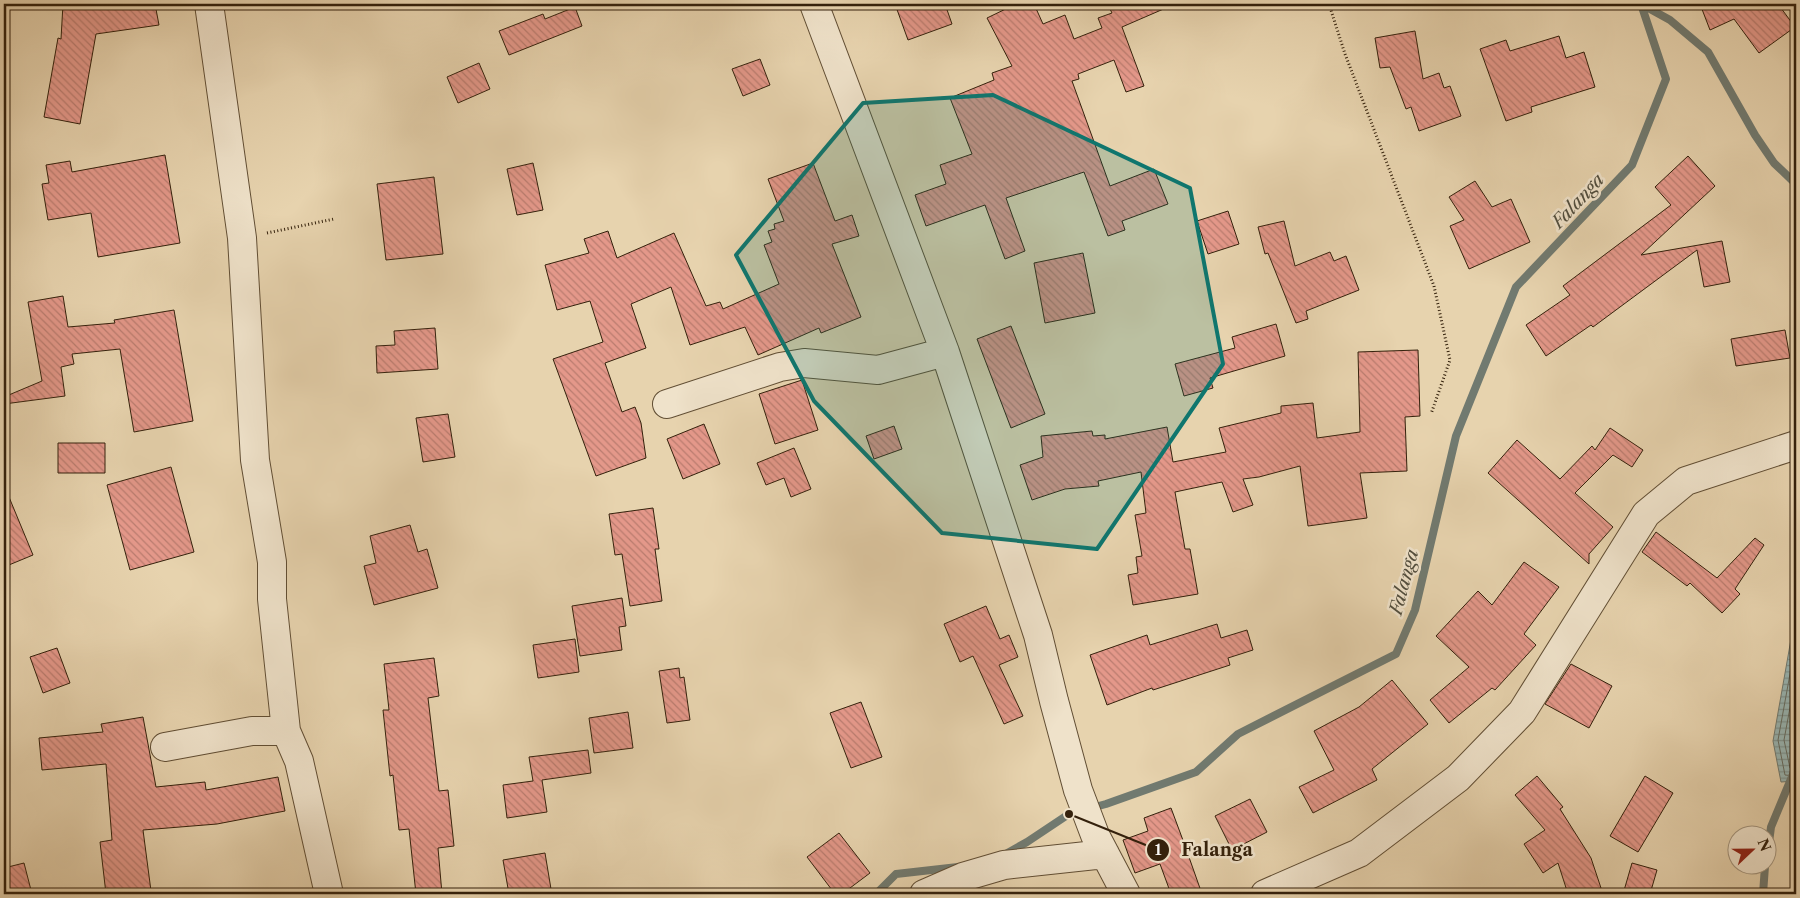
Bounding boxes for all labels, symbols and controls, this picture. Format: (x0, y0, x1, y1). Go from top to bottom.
water label: Falanga (1546, 169, 1609, 234)
water label: Falanga (1384, 547, 1423, 619)
north arrow (1728, 826, 1778, 876)
callout: Falanga (1146, 833, 1263, 866)
text: N (1753, 836, 1775, 854)
text: Falanga (1181, 839, 1253, 861)
text: 1 (1155, 840, 1162, 859)

